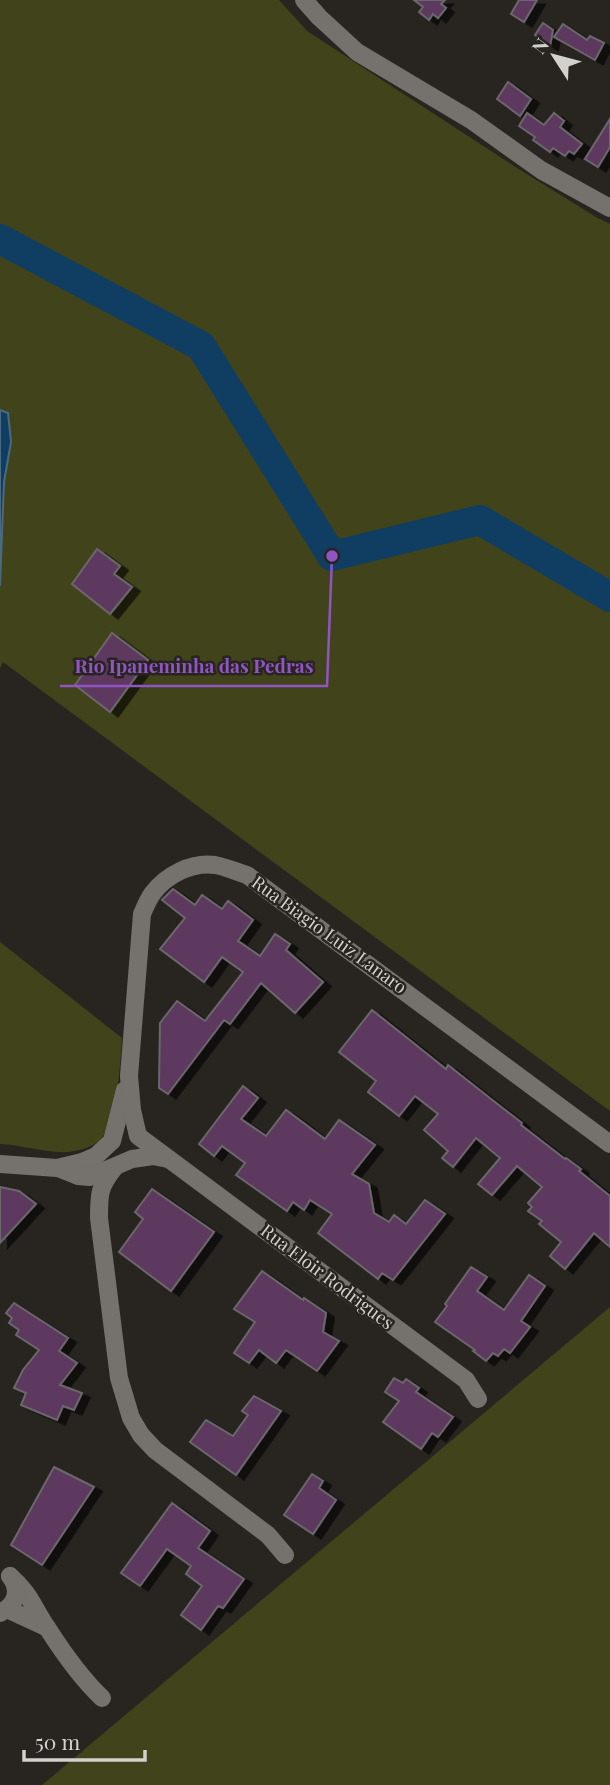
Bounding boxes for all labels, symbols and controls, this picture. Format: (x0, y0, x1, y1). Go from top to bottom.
north arrow (519, 21, 589, 91)
text: N (525, 32, 554, 59)
callout: Rio Ipaneminha das Pedras (60, 646, 327, 686)
text: Rio Ipaneminha das Pedras (75, 652, 314, 678)
street label: Rua Biagio Luiz Lanaro (247, 870, 412, 999)
street label: Rua Eloir Rodrigues (256, 1218, 399, 1334)
scale bar (24, 1718, 145, 1762)
text: 50 m (35, 1727, 81, 1755)

